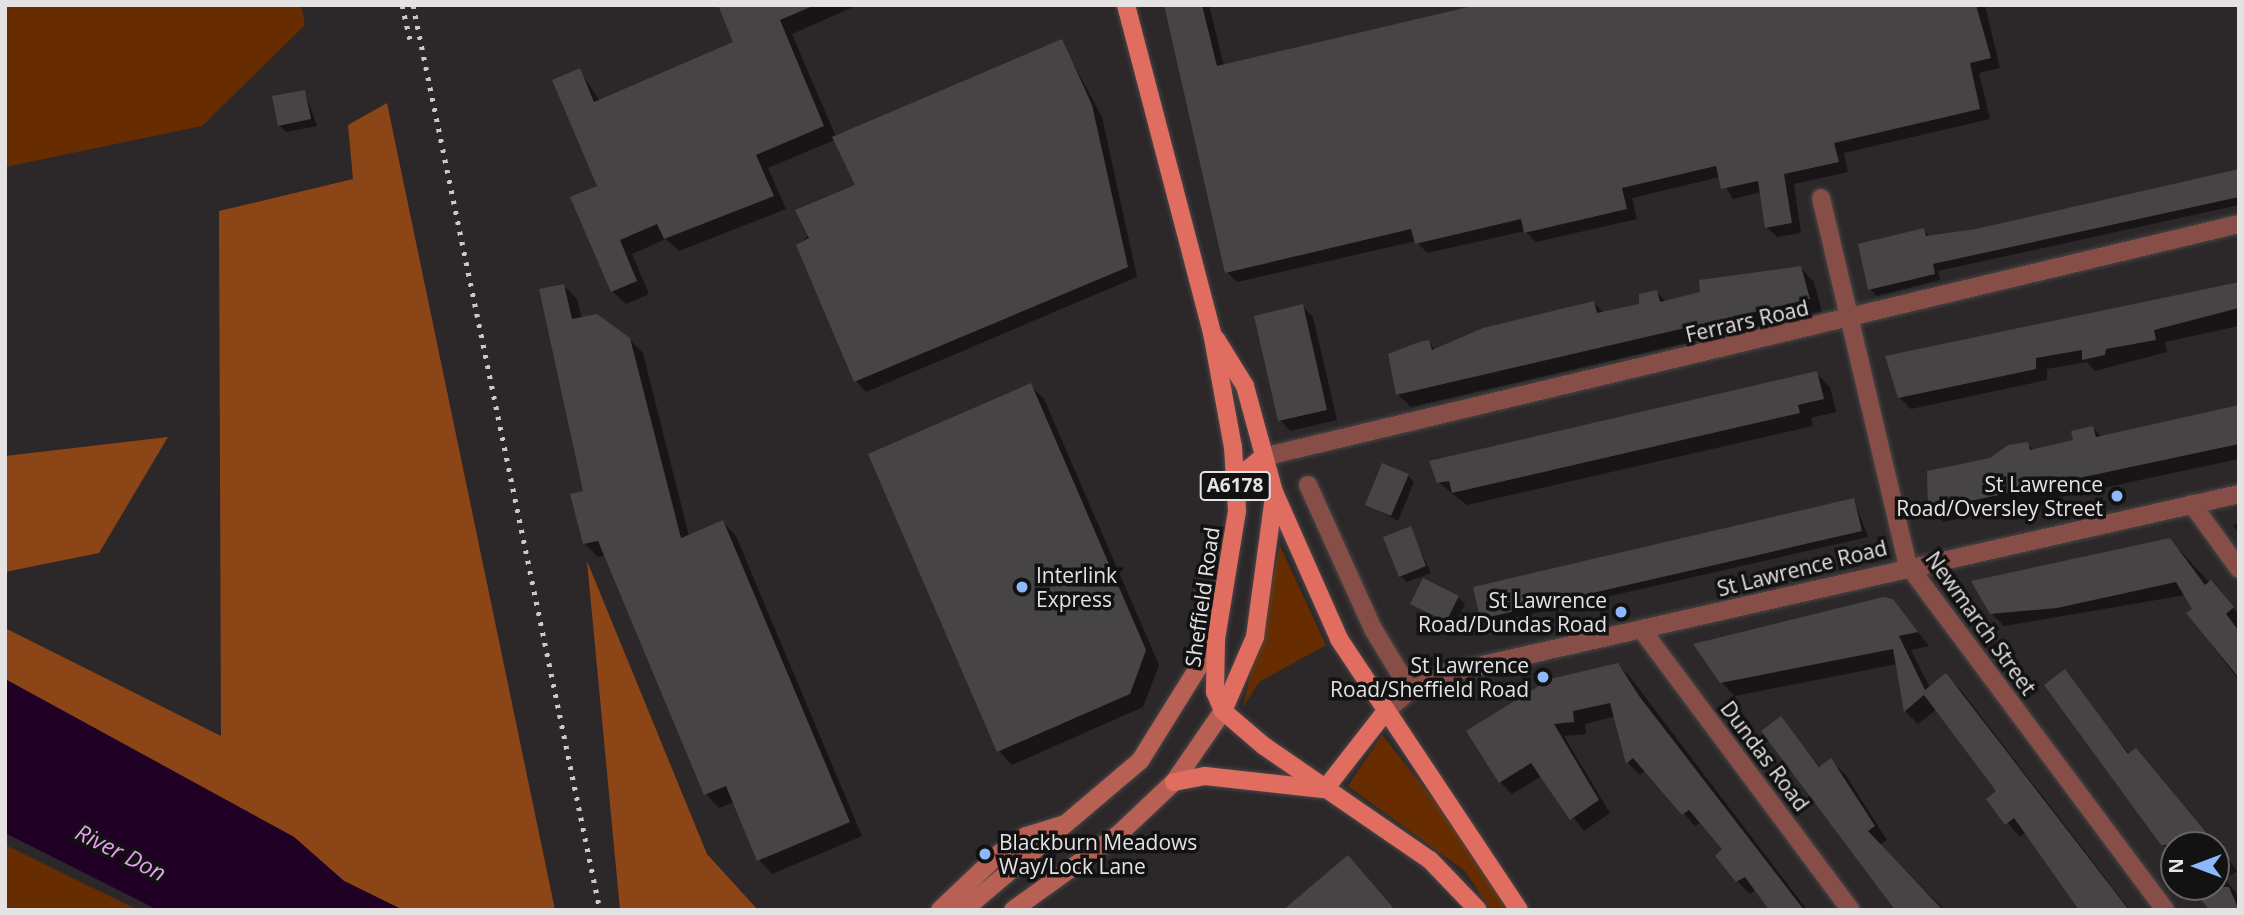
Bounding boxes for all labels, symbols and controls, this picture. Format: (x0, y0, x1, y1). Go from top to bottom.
street label: Ferrars Road (1683, 295, 1811, 347)
road number: A6178 (1198, 471, 1272, 502)
place label: St Lawrence Road/Oversley Street (1896, 471, 2103, 521)
marker: St Lawrence Road/Oversley Street (2109, 488, 2125, 504)
street label: Sheffield Road (1180, 525, 1224, 669)
street label: St Lawrence Road (1715, 535, 1889, 601)
street label: Newmarch Street (1921, 547, 2041, 699)
place label: Interlink Express (1036, 562, 1117, 612)
marker: Interlink Express (1014, 579, 1030, 595)
place label: St Lawrence Road/Dundas Road (1418, 587, 1607, 637)
marker: St Lawrence Road/Dundas Road (1613, 604, 1629, 620)
place label: St Lawrence Road/Sheffield Road (1330, 652, 1529, 702)
marker: St Lawrence Road/Sheffield Road (1535, 669, 1551, 685)
street label: Dundas Road (1715, 696, 1815, 816)
water label: River Don (71, 818, 171, 886)
place label: Blackburn Meadows Way/Lock Lane (999, 829, 1197, 879)
north arrow (2160, 831, 2230, 901)
marker: Blackburn Meadows Way/Lock Lane (977, 846, 993, 862)
text: N (2163, 858, 2189, 874)

